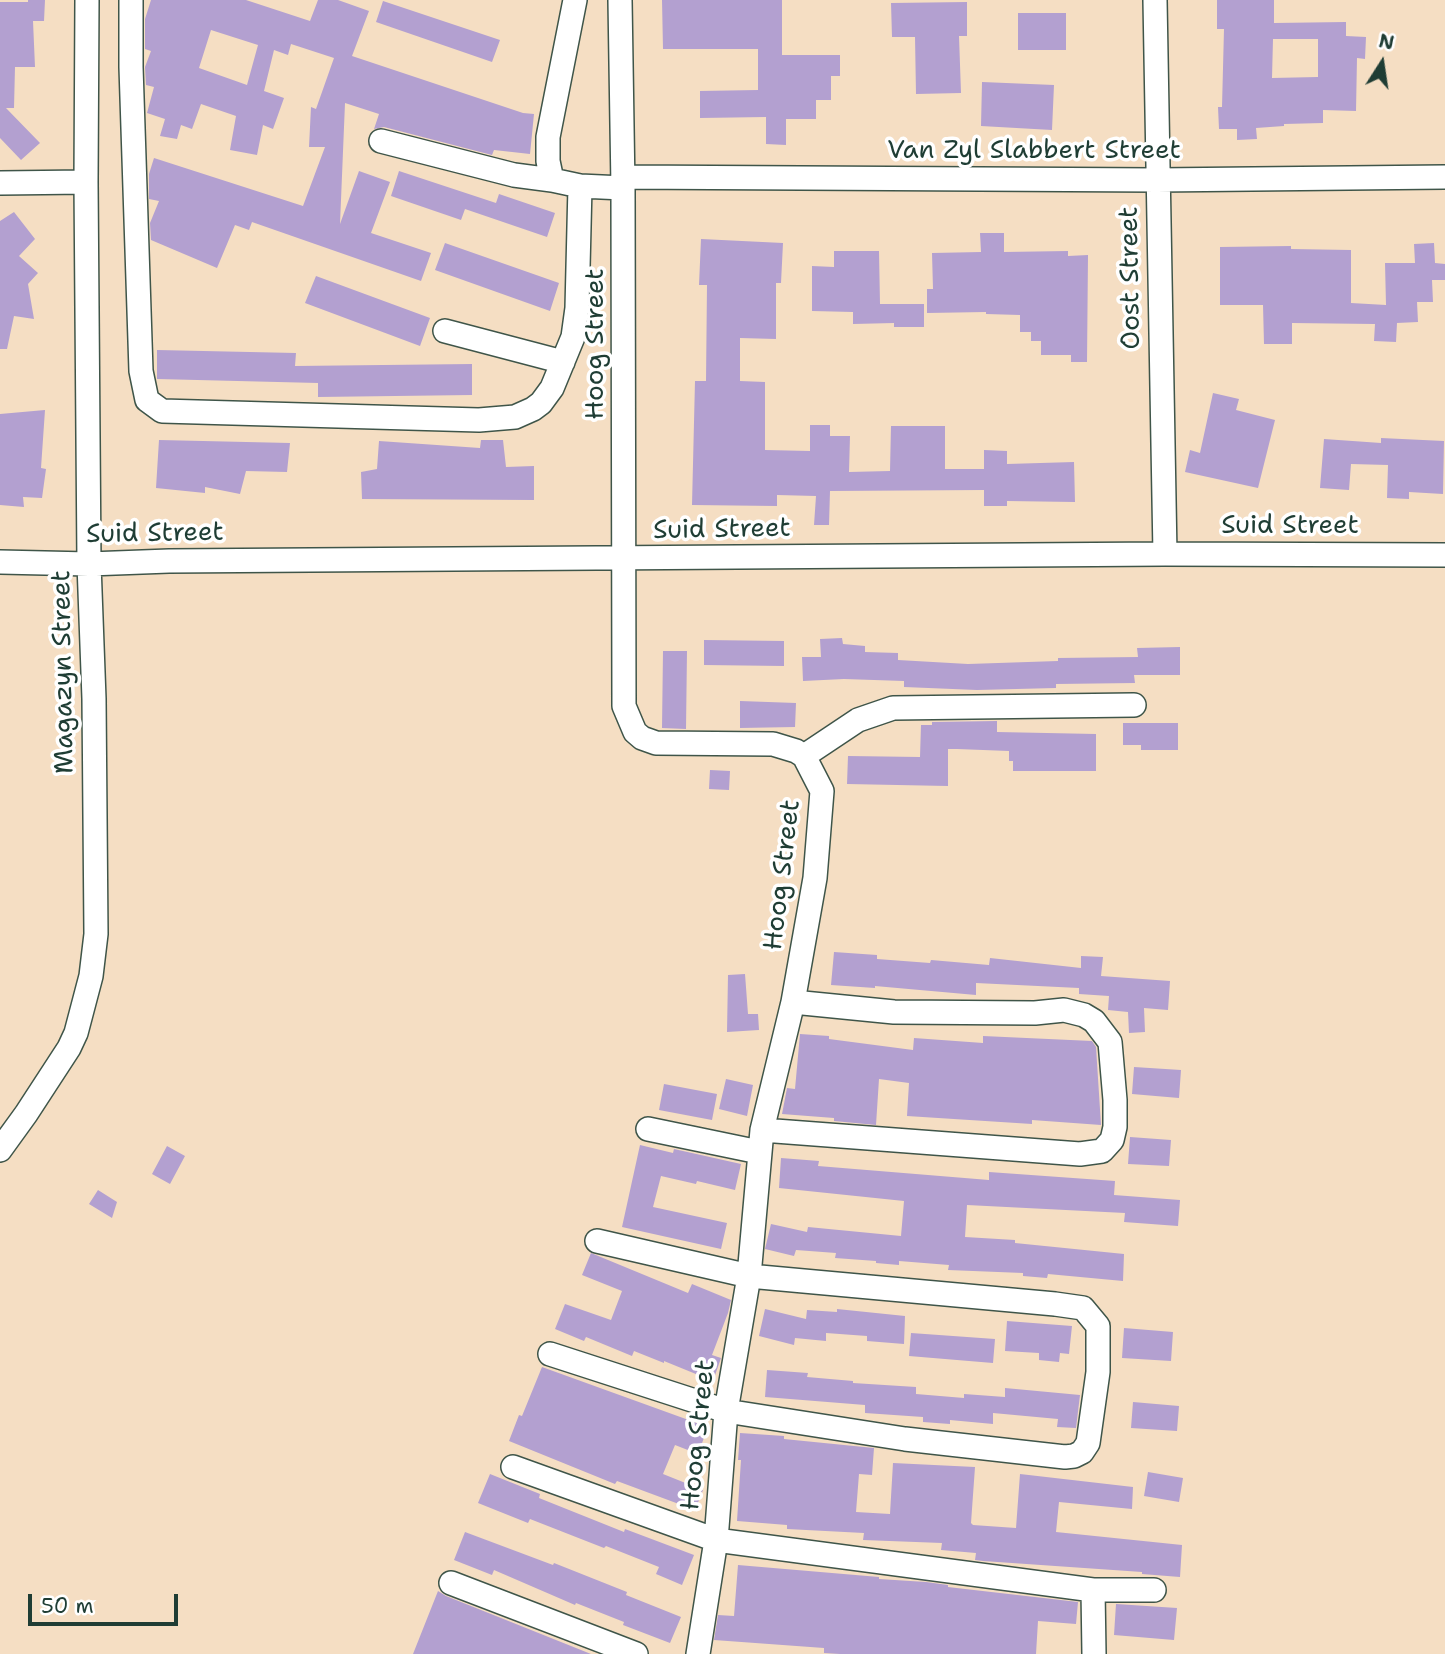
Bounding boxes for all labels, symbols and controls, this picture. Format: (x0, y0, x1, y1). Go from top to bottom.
north arrow (1347, 28, 1417, 98)
text: N (1377, 28, 1396, 56)
street label: Van Zyl Slabbert Street (887, 135, 1181, 167)
street label: Oost Street (1114, 206, 1148, 350)
street label: Hoog Street (580, 268, 612, 420)
street label: Suid Street (1221, 510, 1359, 542)
street label: Suid Street (653, 513, 791, 547)
street label: Suid Street (86, 517, 224, 551)
street label: Magazyn Street (47, 570, 81, 774)
street label: Hoog Street (758, 798, 808, 952)
street label: Hoog Street (676, 1358, 722, 1512)
scale bar (32, 1580, 182, 1624)
text: 50 m (41, 1592, 94, 1620)

